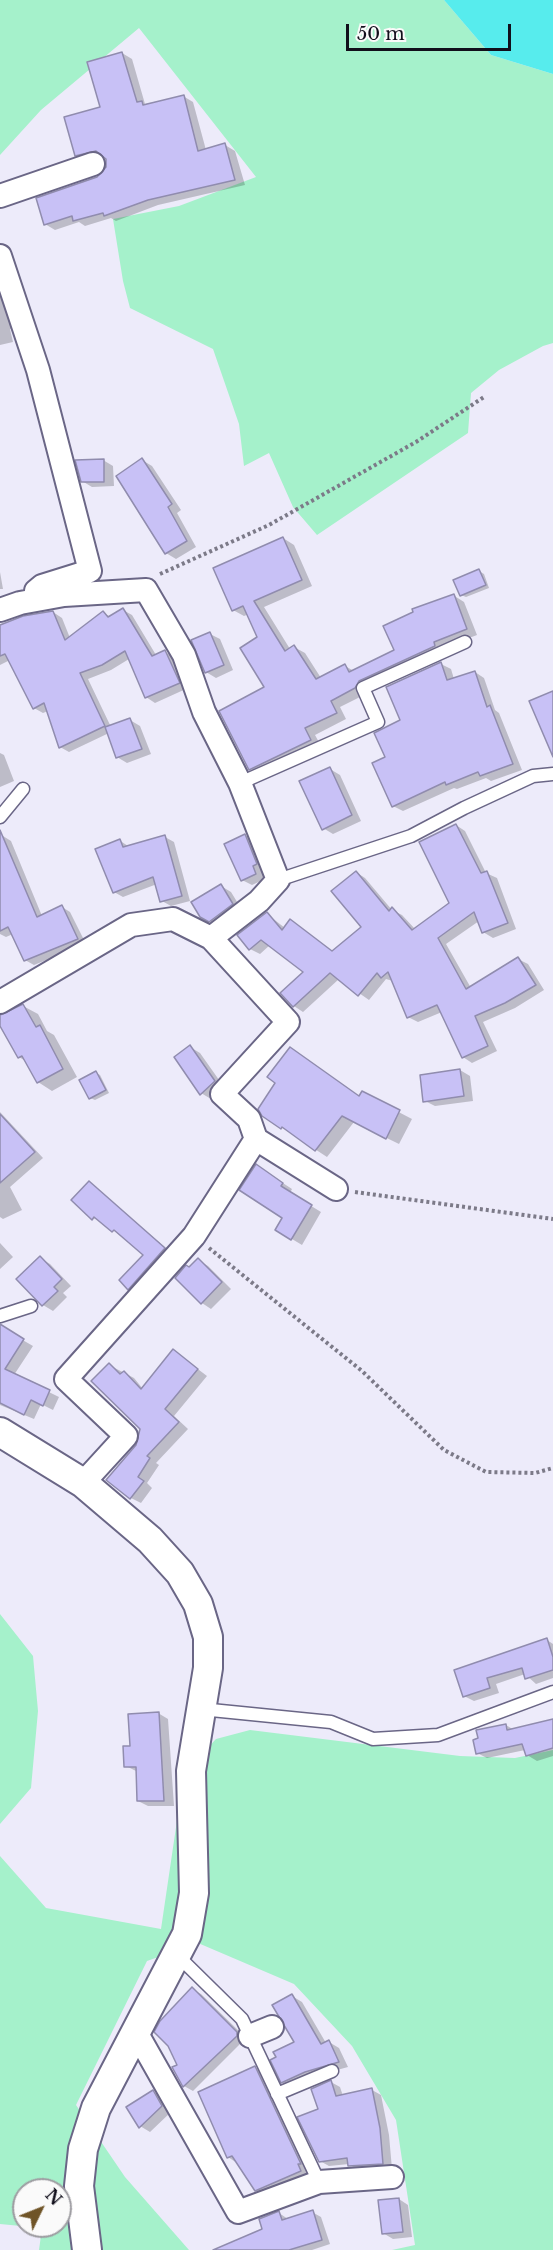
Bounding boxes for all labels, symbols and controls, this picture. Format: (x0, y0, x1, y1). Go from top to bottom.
scale bar (349, 12, 514, 50)
text: 50 m (357, 23, 405, 45)
north arrow (12, 2178, 72, 2238)
text: N (41, 2185, 66, 2209)

